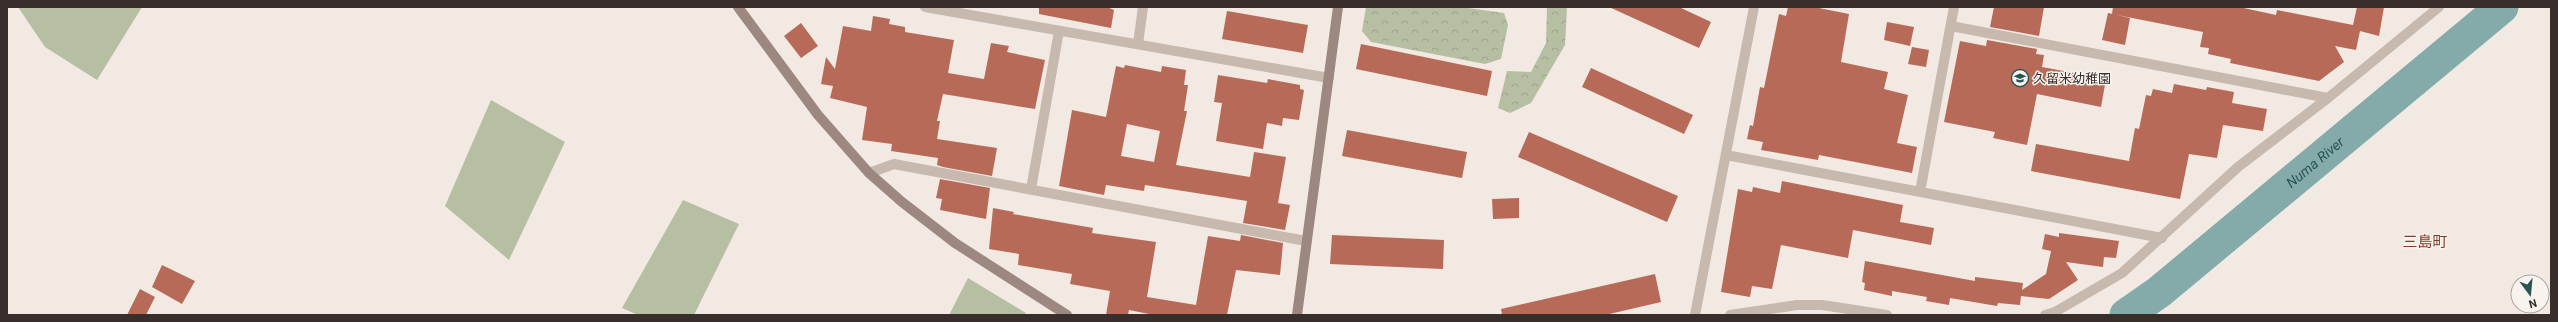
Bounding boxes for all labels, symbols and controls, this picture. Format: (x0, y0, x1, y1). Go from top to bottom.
school or university icon: 久留米幼稚園 (2010, 68, 2030, 88)
place label: 久留米幼稚園 (2033, 71, 2111, 86)
water label: Numa River (2283, 134, 2347, 191)
district label: 三島町 (2402, 233, 2448, 251)
north arrow (2510, 274, 2550, 314)
text: N (2527, 296, 2538, 311)

